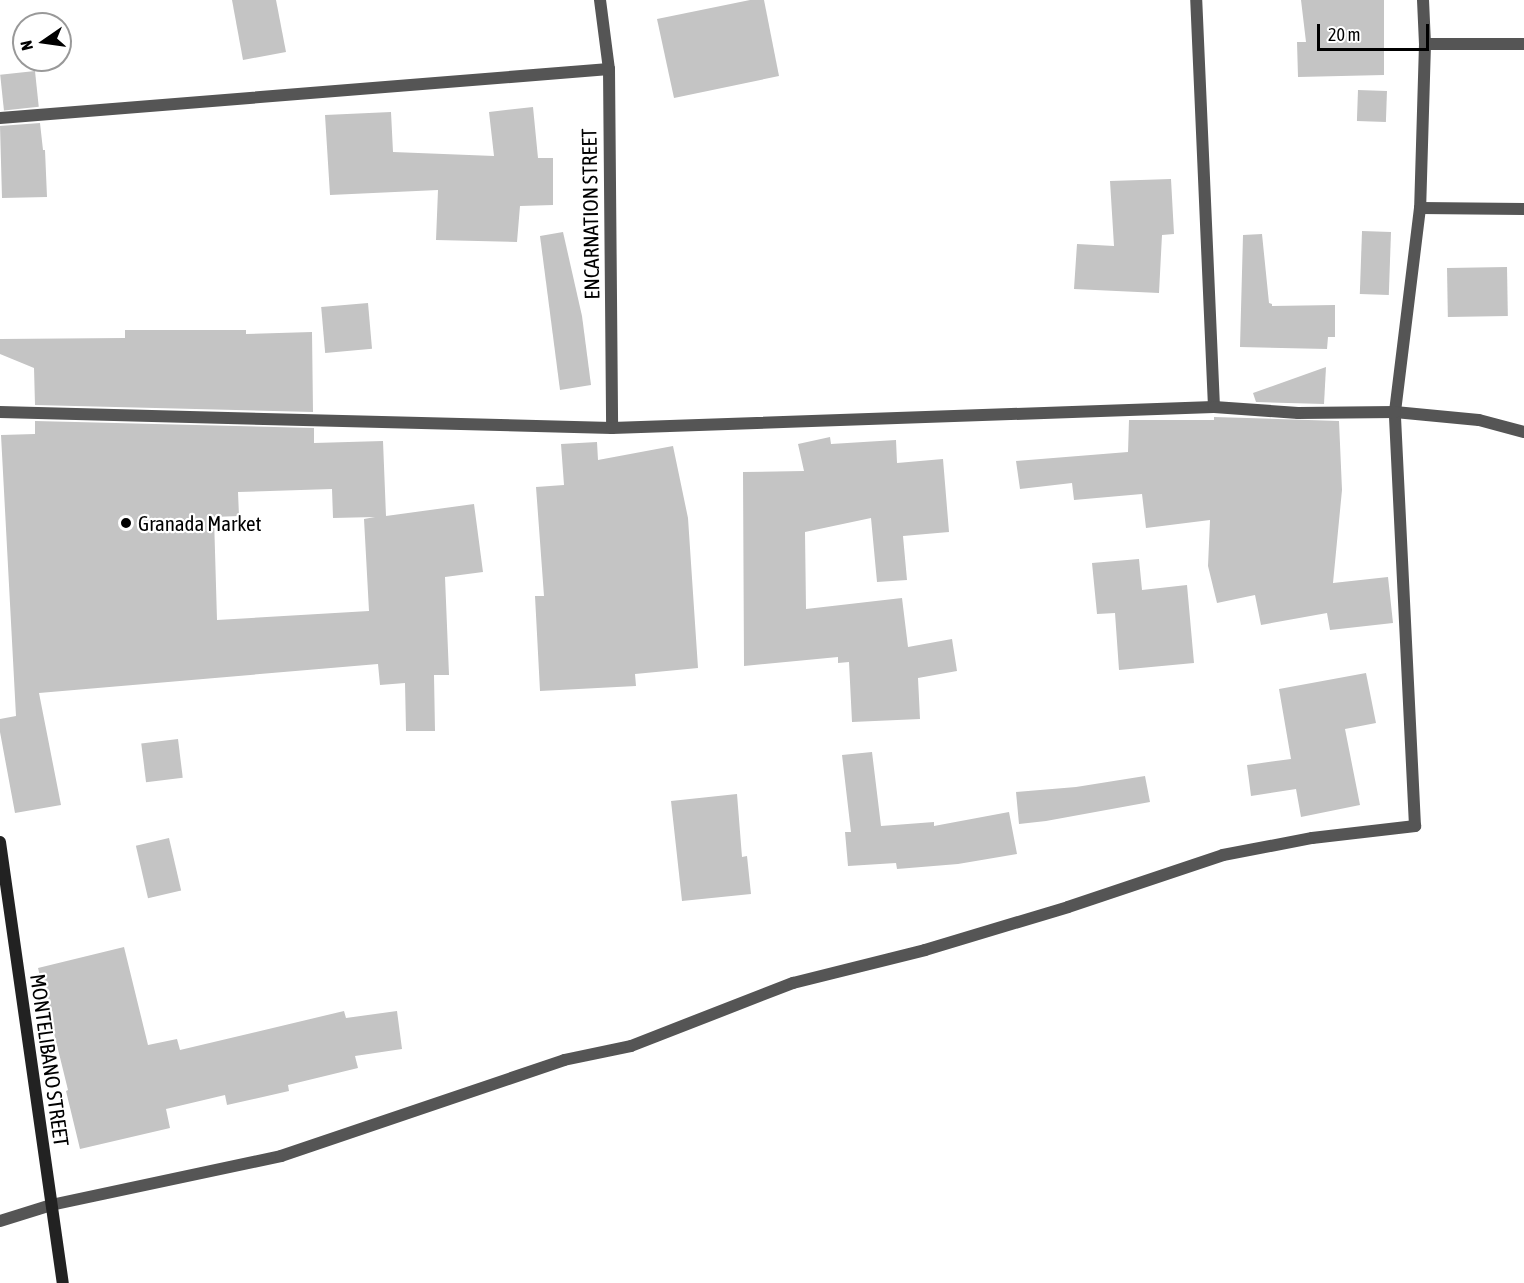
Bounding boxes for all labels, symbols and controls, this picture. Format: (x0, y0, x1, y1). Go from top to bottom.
north arrow (12, 12, 72, 72)
scale bar (1320, 12, 1432, 50)
text: 20 m (1328, 24, 1360, 45)
text: N (17, 39, 36, 52)
street label: ENCARNATION STREET (576, 128, 604, 300)
place label: Granada Market (138, 510, 262, 536)
marker: Granada Market (119, 516, 133, 530)
street label: MONTELIBANO STREET (25, 972, 75, 1148)

